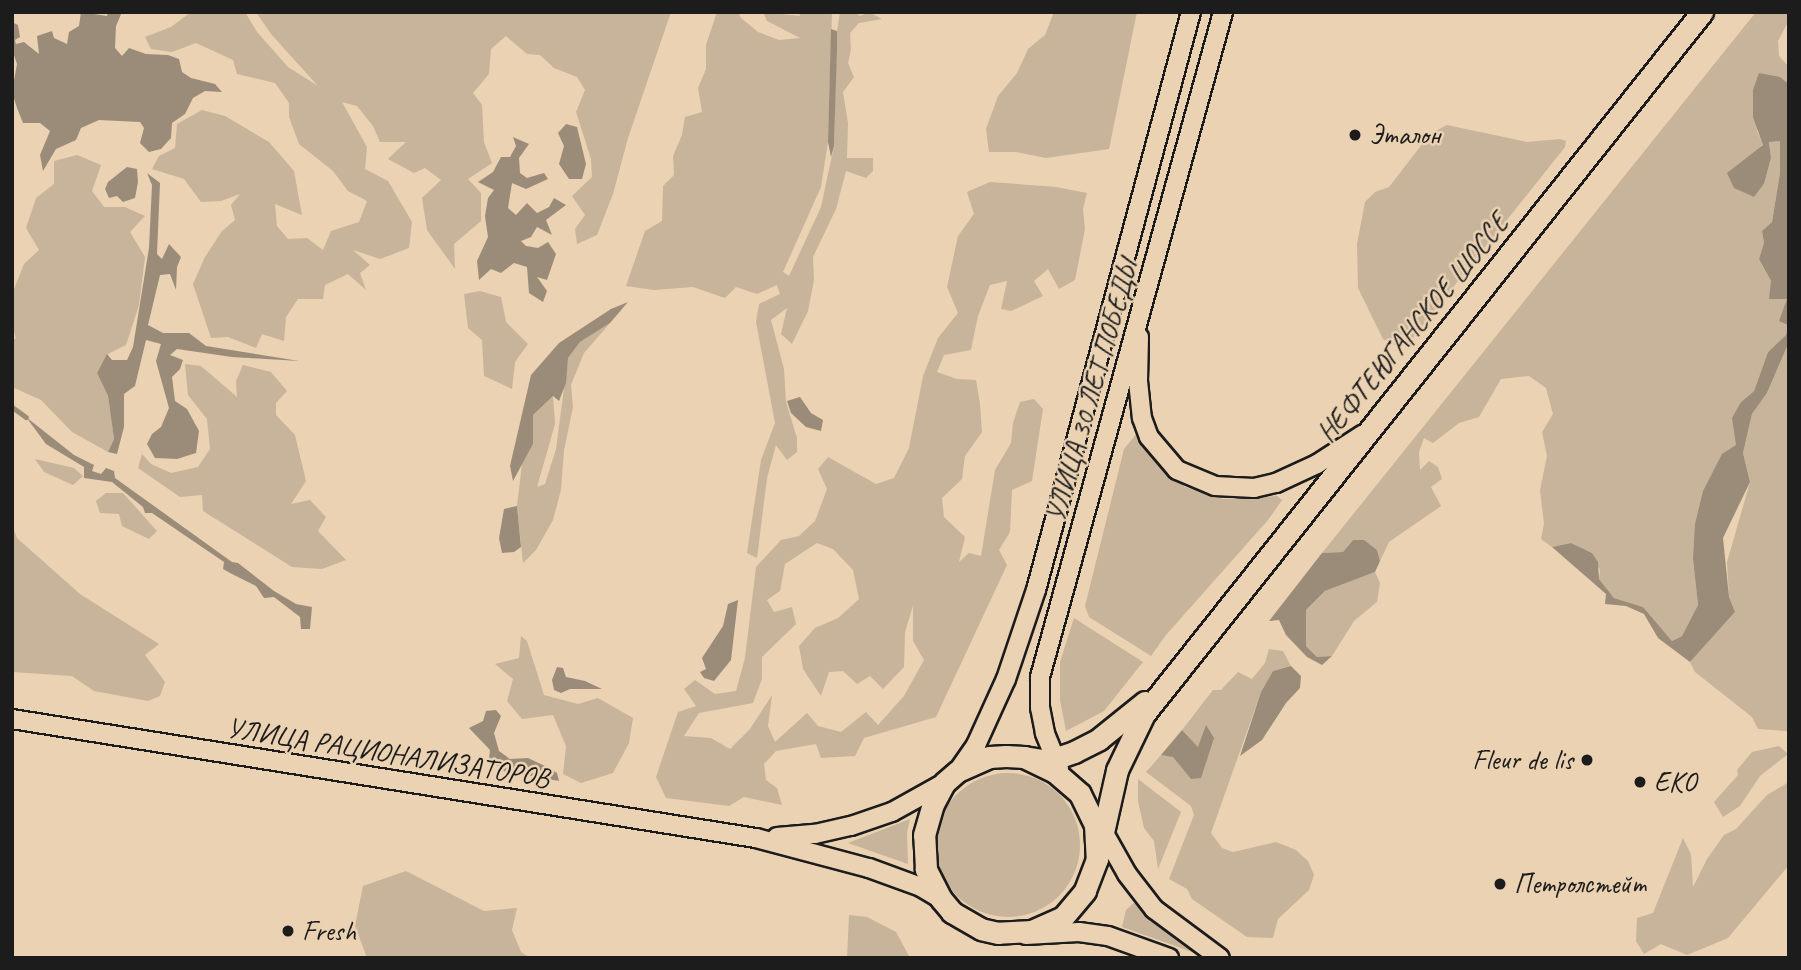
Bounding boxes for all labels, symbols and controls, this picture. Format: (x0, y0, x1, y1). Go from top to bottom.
place label: Эталон (1369, 118, 1440, 152)
marker: Эталон (1347, 127, 1363, 143)
street label: НЕФТЕЮГАНСКОЕ ШОССЕ (1310, 207, 1516, 449)
street label: УЛИЦА 30 ЛЕТ ПОБЕДЫ (1038, 256, 1146, 526)
street label: УЛИЦА РАЦИОНАЛИЗАТОРОВ (227, 711, 549, 795)
place label: Fleur de lis (1472, 743, 1573, 777)
marker: Fleur de lis (1579, 752, 1595, 768)
place label: EKO (1654, 765, 1696, 799)
marker: EKO (1632, 774, 1648, 790)
place label: Петролстейт (1514, 867, 1645, 901)
marker: Петролстейт (1492, 876, 1508, 892)
place label: Fresh (302, 914, 356, 948)
marker: Fresh (280, 923, 296, 939)

